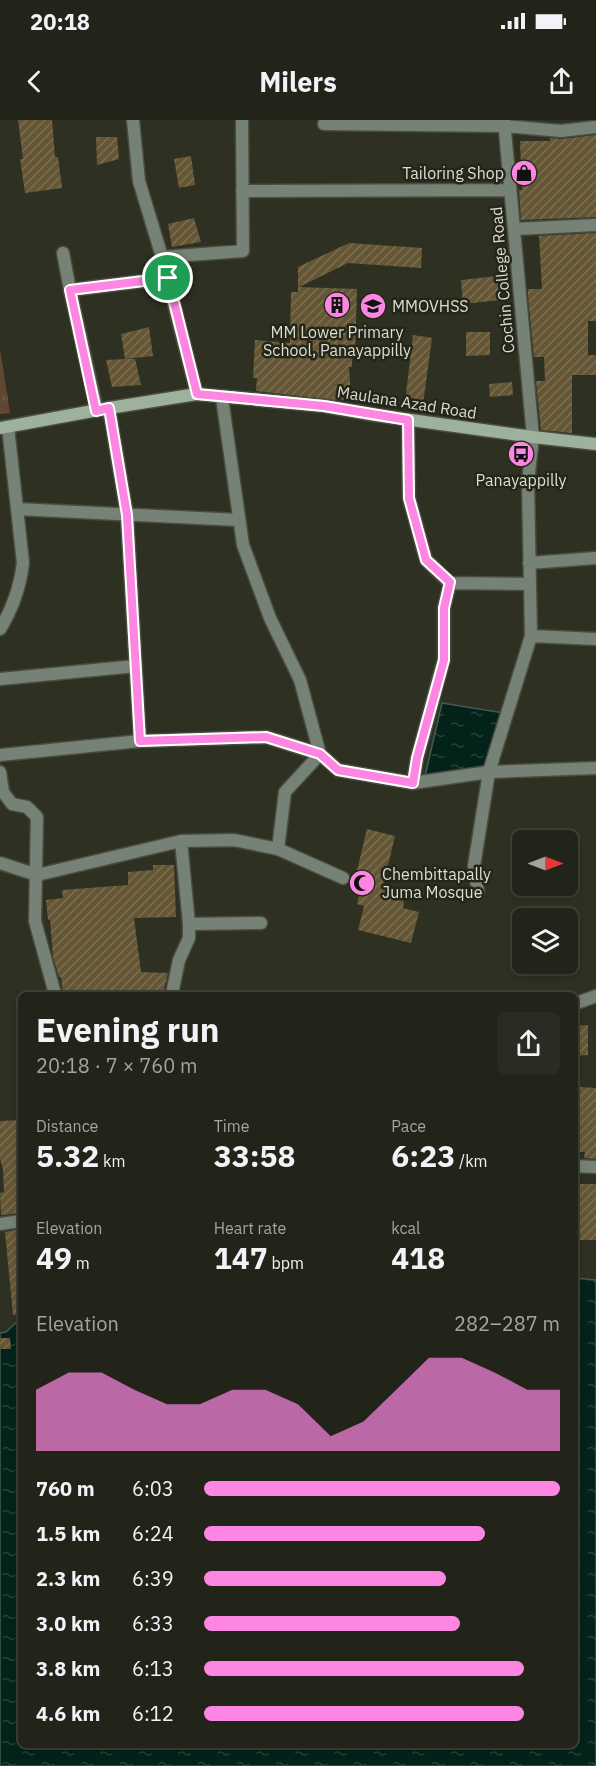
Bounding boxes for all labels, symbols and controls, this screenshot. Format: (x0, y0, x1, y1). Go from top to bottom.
text: 20:18 (30, 7, 90, 36)
text: Milers (259, 64, 337, 99)
icon: back (18, 65, 51, 98)
icon: share (545, 65, 578, 98)
shop icon: Tailoring Shop (509, 158, 539, 188)
place label: Tailoring Shop (402, 163, 504, 183)
street label: Cochin College Road (486, 206, 518, 354)
pin (142, 252, 193, 303)
icon: arrive (151, 261, 184, 294)
building icon: MM Lower Primary School, Panayappilly (322, 290, 352, 320)
school or university icon: MMOVHSS (358, 291, 388, 321)
place label: MMOVHSS (392, 296, 469, 316)
place label: MM Lower Primary School, Panayappilly (263, 322, 411, 360)
street label: Maulana Azad Road (336, 381, 478, 423)
bus stop icon: Panayappilly (506, 439, 536, 469)
place label: Panayappilly (476, 470, 566, 490)
north arrow (512, 830, 578, 896)
map controls (512, 830, 578, 974)
place label: Chembittapally Juma Mosque (382, 864, 491, 902)
mosque icon: Chembittapally Juma Mosque (347, 868, 377, 898)
button: layers (512, 908, 578, 974)
text: Evening run (36, 1008, 220, 1051)
button: share (497, 1012, 560, 1075)
text: 20:18 · 7 × 760 m (36, 1052, 197, 1079)
text: Distance (36, 1116, 98, 1136)
text: Time (214, 1116, 250, 1136)
text: Pace (391, 1116, 426, 1136)
text: 5.32 (36, 1136, 99, 1175)
text: 33:58 (214, 1136, 296, 1175)
text: 6:23 (391, 1136, 455, 1175)
text: km (99, 1151, 126, 1171)
text: /km (455, 1151, 488, 1171)
text: Elevation (36, 1218, 102, 1238)
text: Heart rate (214, 1218, 286, 1238)
text: kcal (391, 1218, 420, 1238)
text: 49 (36, 1238, 72, 1277)
text: 147 (214, 1238, 268, 1277)
text: 418 (391, 1238, 445, 1277)
text: m (72, 1253, 90, 1273)
text: bpm (268, 1253, 304, 1273)
text: Elevation (36, 1310, 119, 1337)
text: 282–287 m (454, 1310, 560, 1337)
text: 760 m (36, 1475, 95, 1502)
text: 6:03 (132, 1475, 174, 1502)
text: 1.5 km (36, 1520, 100, 1547)
text: 6:24 (132, 1520, 174, 1547)
text: 2.3 km (36, 1565, 100, 1592)
text: 6:39 (132, 1565, 174, 1592)
text: 3.0 km (36, 1610, 100, 1637)
text: 6:33 (132, 1610, 174, 1637)
text: 3.8 km (36, 1655, 100, 1682)
text: 6:13 (132, 1655, 174, 1682)
text: 4.6 km (36, 1700, 100, 1727)
text: 6:12 (132, 1700, 174, 1727)

